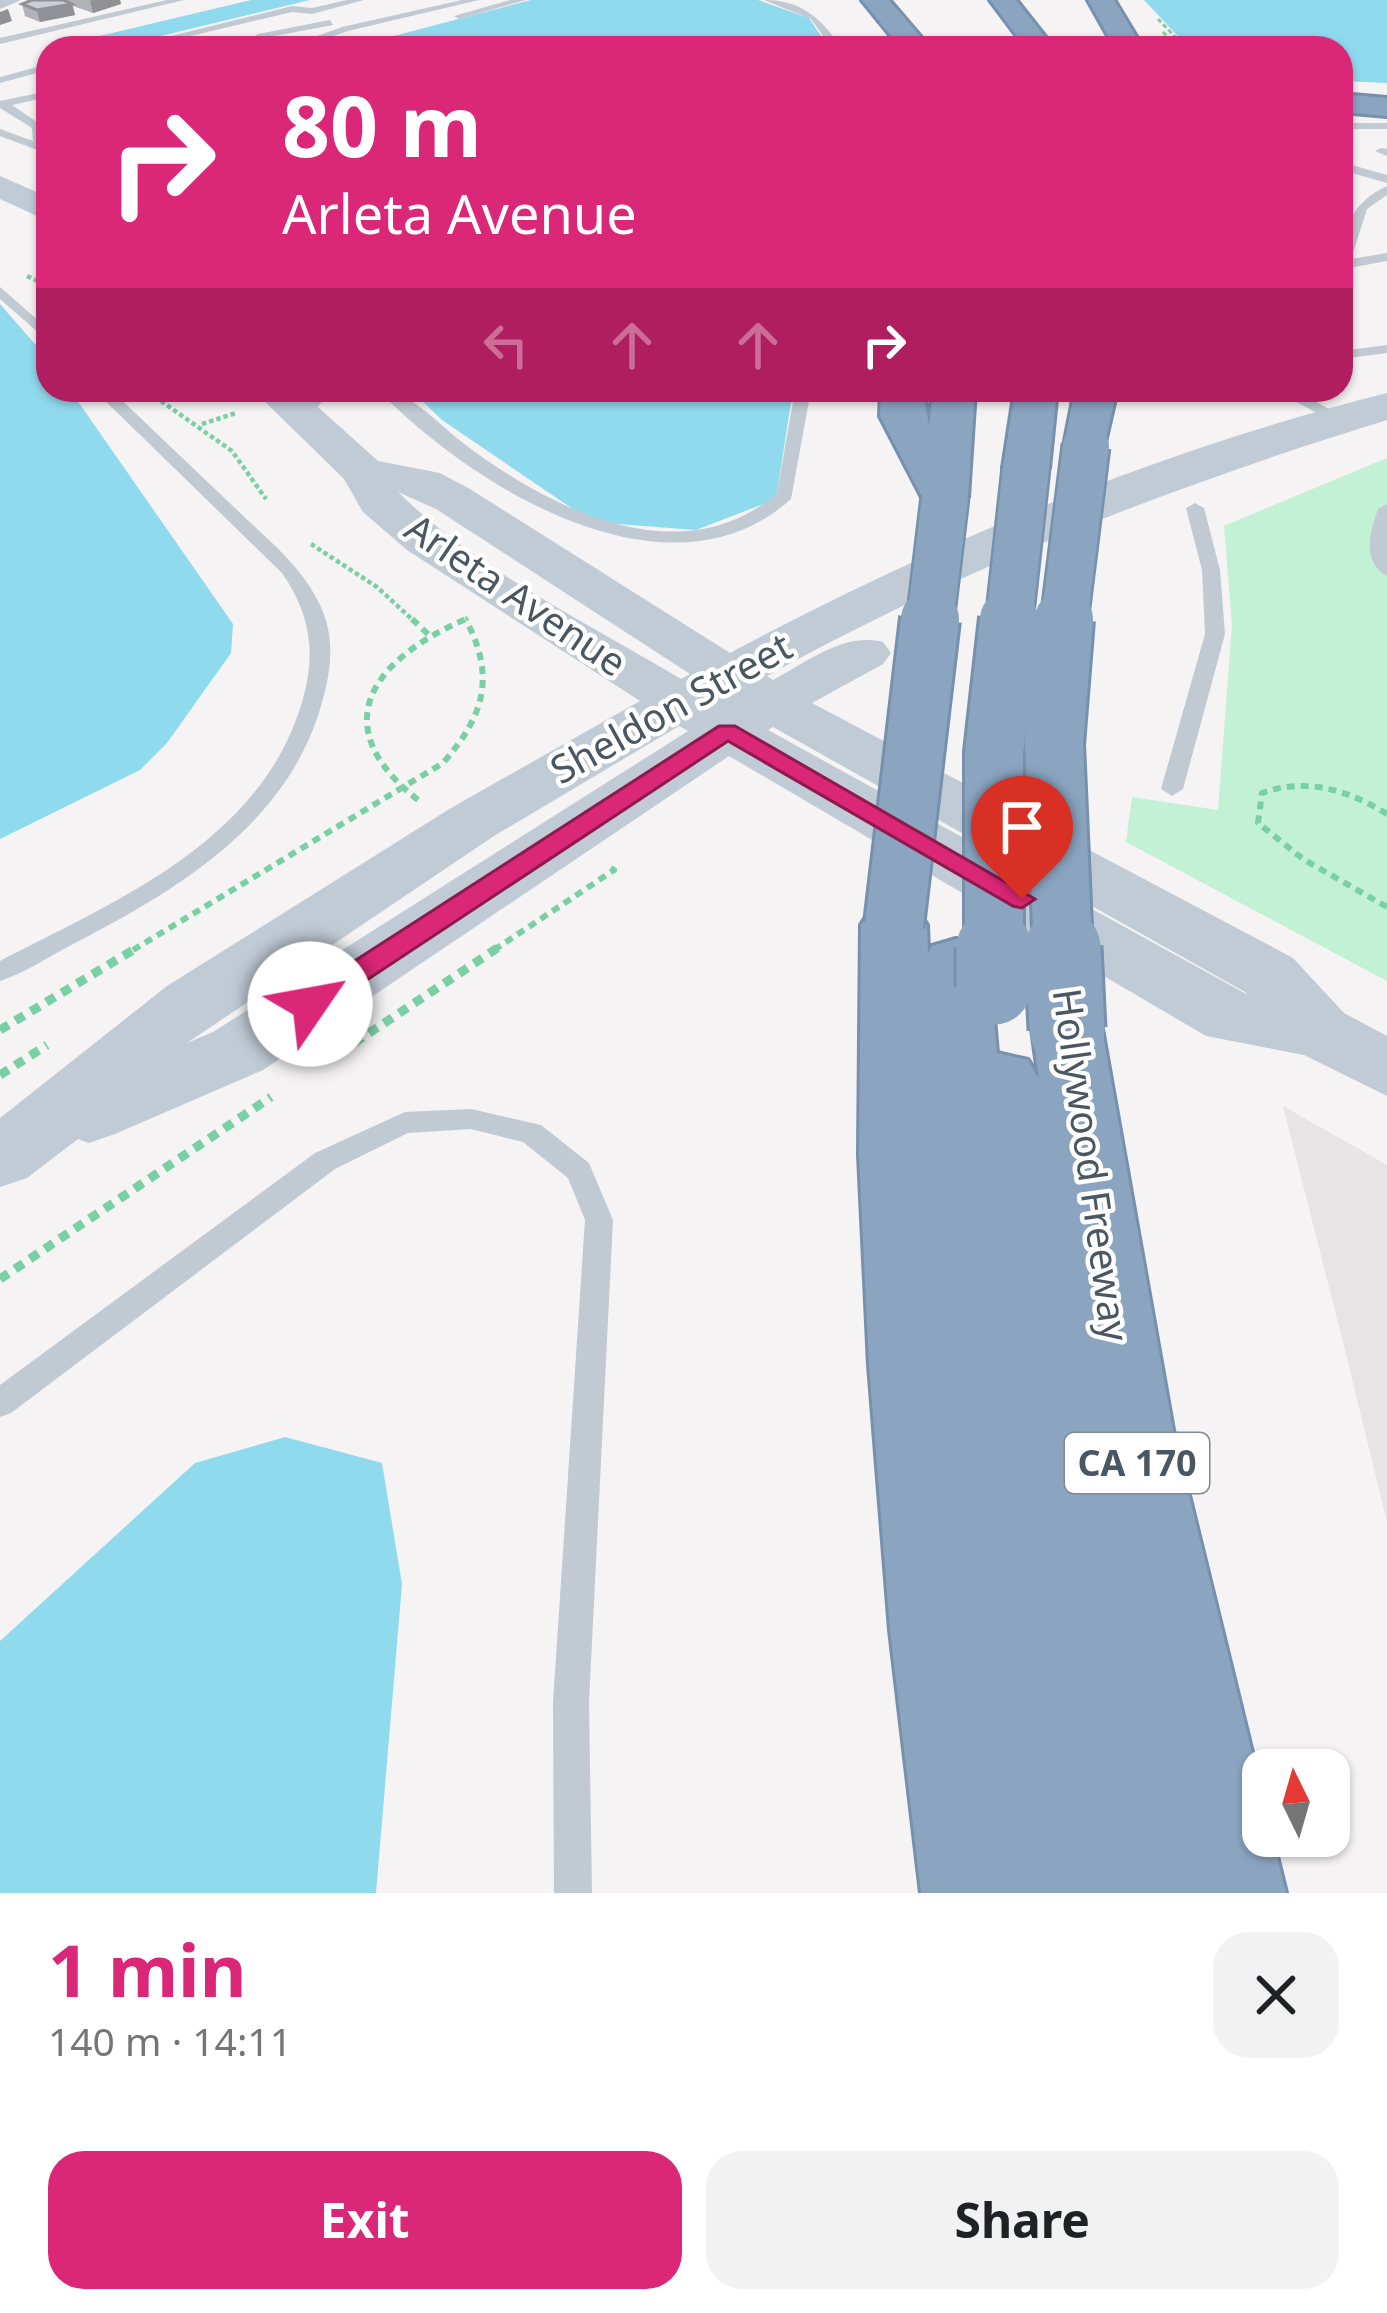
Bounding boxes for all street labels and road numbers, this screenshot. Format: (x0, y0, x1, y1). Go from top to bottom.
street label: Arleta Avenue (396, 500, 638, 687)
street label: Sheldon Street (540, 618, 800, 795)
street label: Hollywood Freeway (1041, 985, 1143, 1345)
road number: CA 170 (1065, 1433, 1209, 1493)

